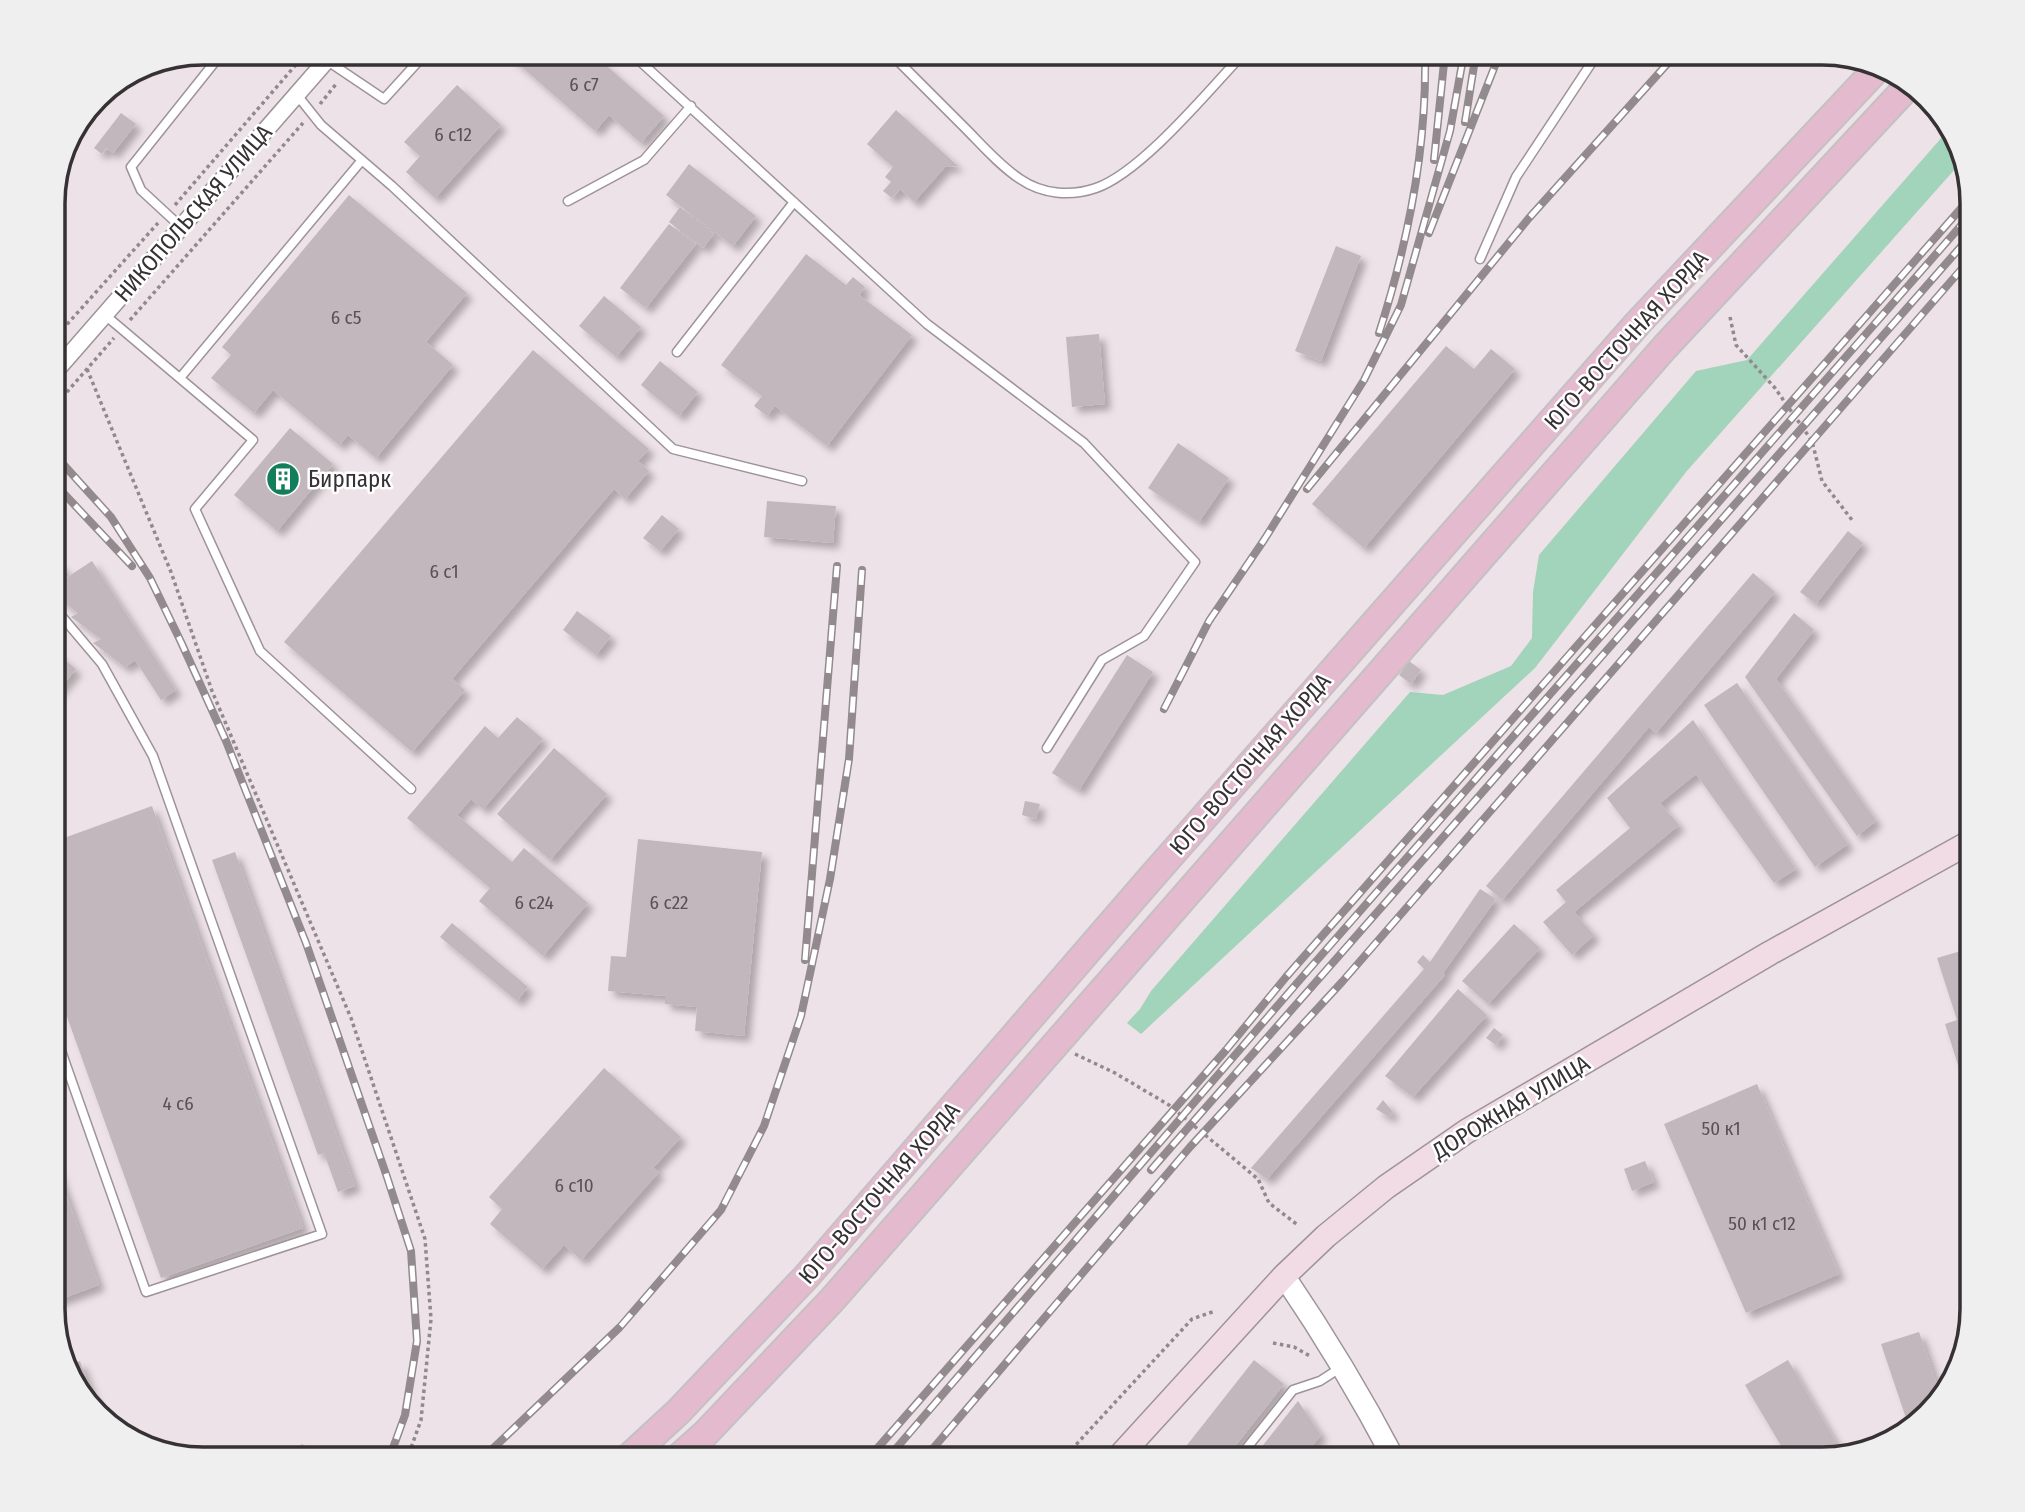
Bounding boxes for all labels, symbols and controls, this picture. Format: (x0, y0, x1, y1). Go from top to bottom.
house number: 6 с7 (569, 73, 599, 96)
street label: НИКОПОЛЬСКАЯ УЛИЦА (108, 119, 278, 307)
house number: 6 с12 (434, 123, 472, 146)
street label: ЮГО-ВОСТОЧНАЯ ХОРДА (1538, 245, 1714, 435)
house number: 6 с5 (331, 306, 361, 329)
building icon: Бирпарк (264, 460, 302, 498)
place label: Бирпарк (308, 465, 391, 493)
house number: 6 с1 (429, 560, 459, 583)
street label: ЮГО-ВОСТОЧНАЯ ХОРДА (1164, 667, 1336, 861)
house number: 6 с24 (514, 891, 554, 914)
house number: 6 с22 (650, 891, 688, 914)
street label: ДОРОЖНАЯ УЛИЦА (1426, 1049, 1595, 1166)
house number: 4 с6 (162, 1092, 194, 1115)
street label: ЮГО-ВОСТОЧНАЯ ХОРДА (793, 1096, 965, 1290)
house number: 50 к1 (1701, 1117, 1741, 1140)
house number: 6 с10 (554, 1174, 594, 1197)
house number: 50 к1 с12 (1728, 1212, 1796, 1235)

